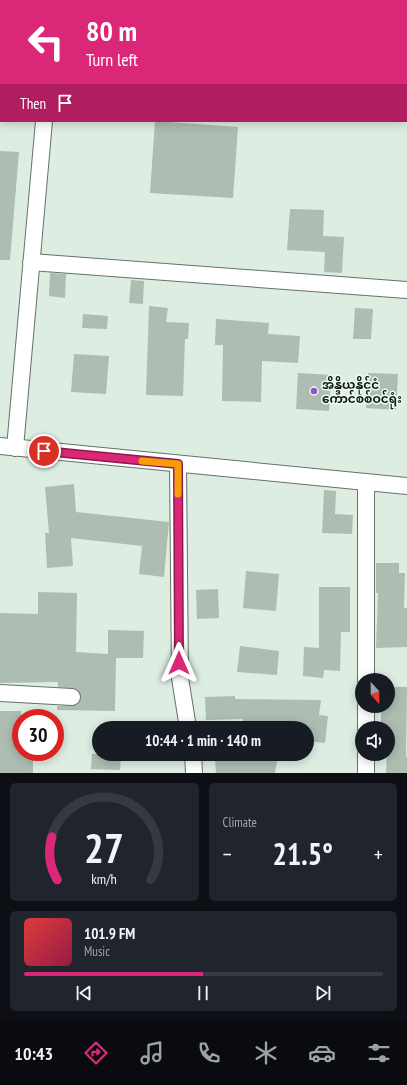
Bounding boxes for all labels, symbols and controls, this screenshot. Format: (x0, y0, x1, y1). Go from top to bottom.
text: 80 m (86, 12, 137, 49)
icon: left (20, 16, 72, 68)
text: Turn left (86, 48, 138, 71)
icon: arrive (54, 92, 76, 114)
text: Then (20, 94, 46, 113)
place label: အိန္ဒိယနိုင်ငံ ကောင်စစ်ဝင်ရုံး (322, 375, 402, 410)
marker: အိန္ဒိယနိုင်ငံ ကောင်စစ်ဝင်ရုံး (309, 386, 319, 396)
pin (27, 434, 61, 468)
icon: arrive (33, 440, 55, 462)
position arrow (158, 642, 200, 684)
north arrow (355, 673, 395, 713)
map controls (355, 673, 395, 761)
speed limit sign: 30 (12, 709, 64, 761)
button: sound (355, 721, 395, 761)
text: 10:44 · 1 min · 140 m (145, 731, 261, 750)
text: Climate (223, 814, 257, 831)
text: 27 (84, 821, 124, 874)
text: 21.5° (273, 834, 333, 873)
text: − (223, 840, 232, 868)
text: + (374, 840, 383, 868)
text: km/h (92, 869, 117, 888)
text: 101.9 FM (84, 924, 135, 943)
text: Music (84, 943, 110, 960)
icon: previous (73, 982, 95, 1004)
icon: pause (192, 982, 214, 1004)
icon: next (312, 982, 334, 1004)
icon: directions (82, 1039, 110, 1067)
icon: music (138, 1039, 166, 1067)
icon: phone (195, 1039, 223, 1067)
icon: climate (252, 1039, 280, 1067)
icon: car (308, 1039, 336, 1067)
icon: filters (365, 1039, 393, 1067)
text: 10:43 (14, 1042, 53, 1065)

